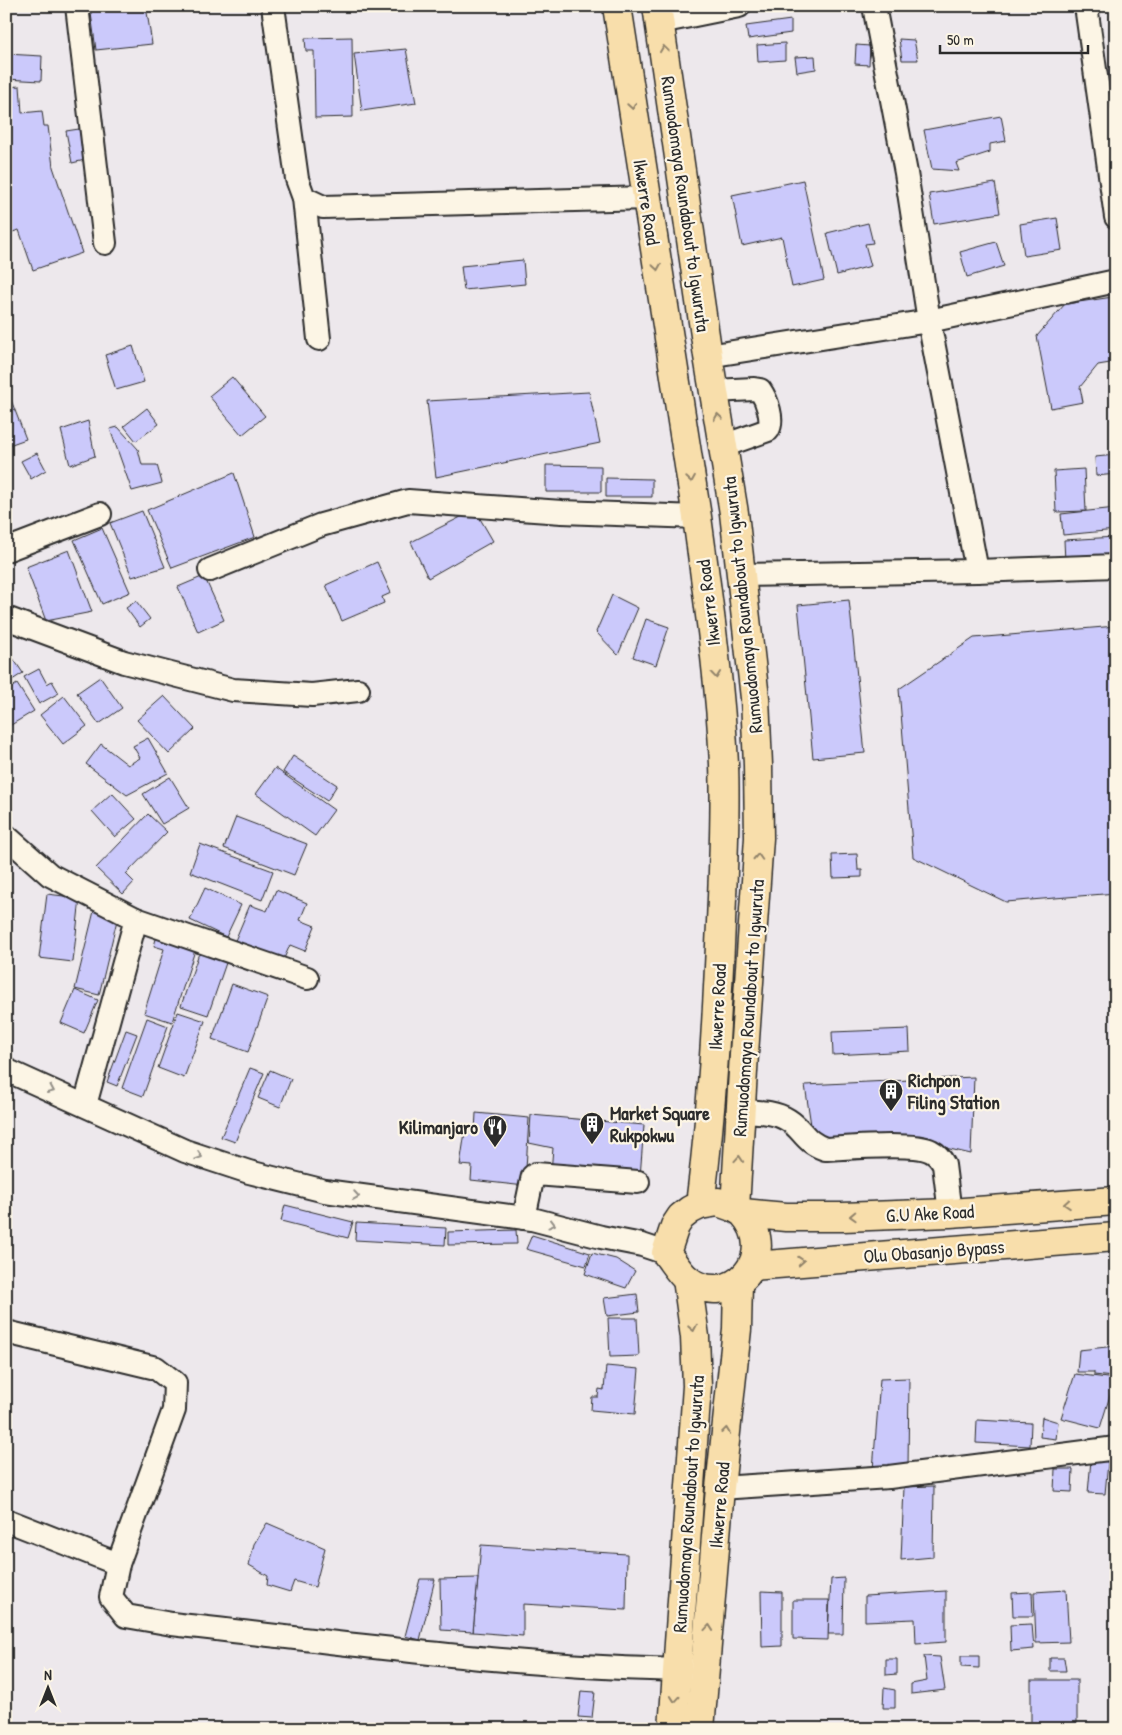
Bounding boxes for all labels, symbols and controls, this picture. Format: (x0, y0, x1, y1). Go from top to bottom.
scale bar (940, 22, 1087, 54)
text: 50 m (947, 29, 974, 50)
one-way arrow (659, 44, 669, 53)
street label: Rumuodomaya Roundabout to Igwuruta (655, 75, 717, 334)
one-way arrow (627, 102, 637, 111)
street label: Ikwerre Road (627, 157, 667, 247)
one-way arrow (652, 262, 662, 271)
one-way arrow (713, 413, 724, 421)
one-way arrow (685, 475, 695, 484)
street label: Rumuodomaya Roundabout to Igwuruta (716, 475, 768, 735)
street label: Ikwerre Road (690, 558, 726, 647)
one-way arrow (710, 671, 721, 679)
one-way arrow (753, 853, 764, 861)
street label: Rumuodomaya Roundabout to Igwuruta (726, 878, 770, 1137)
street label: Ikwerre Road (702, 963, 732, 1051)
place label: Richpon Filing Station (907, 1067, 1000, 1116)
building icon: Richpon Filing Station (878, 1078, 904, 1112)
one-way arrow (46, 1084, 55, 1095)
place label: Market Square Rukpokwu (610, 1100, 710, 1149)
building icon: Market Square Rukpokwu (579, 1111, 605, 1145)
place label: Kilimanjaro (399, 1114, 478, 1140)
restaurant icon: Kilimanjaro (482, 1114, 508, 1148)
one-way arrow (195, 1150, 203, 1160)
one-way arrow (733, 1155, 744, 1163)
one-way arrow (353, 1190, 361, 1201)
street label: G.U Ake Road (885, 1198, 975, 1228)
one-way arrow (1063, 1199, 1071, 1210)
one-way arrow (848, 1211, 856, 1222)
one-way arrow (547, 1218, 556, 1229)
street label: Olu Obasanjo Bypass (863, 1233, 1005, 1269)
one-way arrow (798, 1256, 806, 1267)
one-way arrow (687, 1323, 698, 1332)
street label: Rumuodomaya Roundabout to Igwuruta (666, 1374, 710, 1633)
one-way arrow (720, 1427, 731, 1435)
street label: Ikwerre Road (702, 1460, 736, 1549)
one-way arrow (703, 1624, 714, 1632)
north arrow (22, 1662, 72, 1712)
text: N (44, 1665, 52, 1684)
one-way arrow (670, 1696, 681, 1704)

